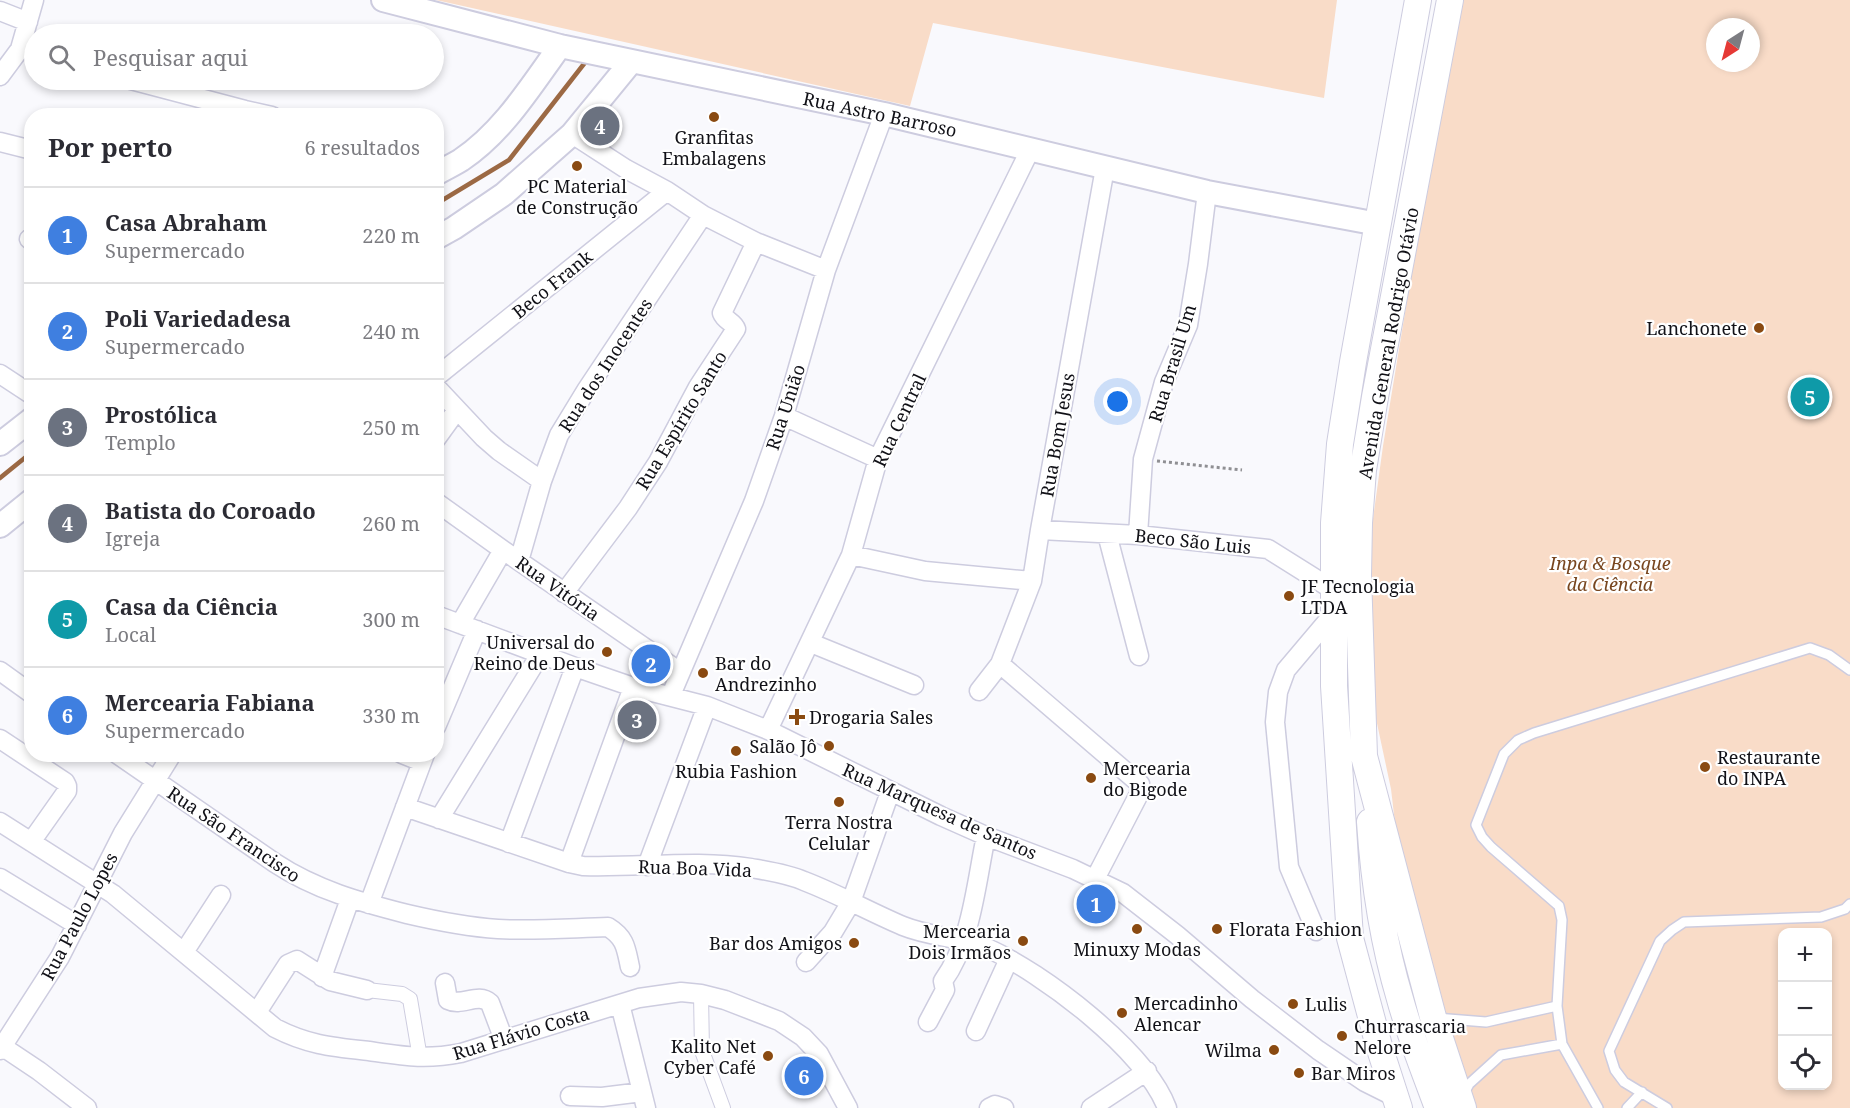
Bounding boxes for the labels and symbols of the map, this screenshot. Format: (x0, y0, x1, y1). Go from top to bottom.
north arrow (1706, 18, 1760, 72)
street label: Rua Astro Barroso (801, 86, 959, 142)
pin: 4 (580, 104, 620, 148)
marker: Granfitas Embalagens (707, 110, 721, 124)
place label: Granfitas Embalagens (662, 125, 766, 170)
marker: PC Material de Construção (570, 159, 584, 173)
place label: PC Material de Construção (516, 174, 638, 219)
street label: Avenida General Rodrigo Otávio (1352, 205, 1424, 481)
street label: Beco Frank (507, 244, 597, 324)
street label: Rua dos Inocentes (553, 293, 657, 437)
street label: Rua Brasil Um (1143, 301, 1201, 425)
place label: Lanchonete (1646, 316, 1747, 340)
marker: Lanchonete (1752, 321, 1766, 335)
street label: Rua Espírito Santo (630, 346, 732, 494)
street label: Rua União (760, 361, 810, 453)
street label: Rua Central (867, 369, 931, 471)
street label: Rua Bom Jesus (1034, 371, 1080, 499)
pin: 5 (1790, 374, 1830, 420)
your location (1103, 387, 1132, 416)
street label: Beco São Luis (1134, 523, 1252, 559)
street label: Rua Vitória (511, 550, 605, 626)
park label: Inpa & Bosque da Ciência (1548, 551, 1671, 596)
place label: JF Tecnologia LTDA (1300, 574, 1415, 619)
marker: JF Tecnologia LTDA (1282, 589, 1296, 603)
place label: Universal do Reino de Deus (474, 630, 595, 675)
pin: 2 (632, 642, 670, 686)
marker: Universal do Reino de Deus (600, 645, 614, 659)
place label: Bar do Andrezinho (715, 651, 817, 696)
marker: Bar do Andrezinho (696, 666, 710, 680)
pin: 3 (618, 698, 656, 742)
place label: Drogaria Sales (809, 705, 933, 729)
marker: Drogaria Sales (790, 710, 804, 724)
place label: Salão Jô (749, 734, 817, 758)
marker: Salão Jô (822, 739, 836, 753)
marker: Rubia Fashion (729, 744, 743, 758)
place label: Restaurante do INPA (1717, 745, 1820, 790)
place label: Mercearia do Bigode (1103, 756, 1191, 801)
street label: Rua Marquesa de Santos (839, 757, 1041, 865)
place label: Rubia Fashion (675, 759, 797, 783)
marker: Restaurante do INPA (1698, 760, 1712, 774)
marker: Mercearia do Bigode (1084, 771, 1098, 785)
street label: Rua São Francisco (163, 781, 305, 887)
marker: Terra Nostra Celular (832, 795, 846, 809)
place label: Terra Nostra Celular (785, 810, 893, 855)
street label: Rua Paulo Lopes (35, 848, 123, 984)
street label: Rua Boa Vida (638, 854, 752, 882)
pin: 1 (1076, 882, 1116, 926)
place label: Florata Fashion (1229, 917, 1363, 941)
place label: Mercearia Dois Irmãos (908, 919, 1011, 964)
marker: Minuxy Modas (1130, 922, 1144, 936)
marker: Florata Fashion (1210, 922, 1224, 936)
place label: Bar dos Amigos (709, 931, 842, 955)
marker: Mercearia Dois Irmãos (1016, 934, 1030, 948)
marker: Bar dos Amigos (847, 936, 861, 950)
place label: Minuxy Modas (1073, 937, 1201, 961)
place label: Mercadinho Alencar (1134, 991, 1238, 1036)
place label: Lulis (1305, 992, 1347, 1016)
marker: Lulis (1286, 997, 1300, 1011)
street label: Rua Flávio Costa (450, 1001, 592, 1065)
marker: Mercadinho Alencar (1115, 1006, 1129, 1020)
place label: Churrascaria Nelore (1354, 1014, 1466, 1059)
marker: Churrascaria Nelore (1335, 1029, 1349, 1043)
place label: Kalito Net Cyber Café (663, 1034, 756, 1079)
place label: Wilma (1205, 1038, 1262, 1062)
marker: Wilma (1267, 1043, 1281, 1057)
marker: Kalito Net Cyber Café (761, 1049, 775, 1063)
pin: 6 (784, 1054, 824, 1098)
place label: Bar Miros (1311, 1061, 1396, 1085)
marker: Bar Miros (1292, 1066, 1306, 1080)

